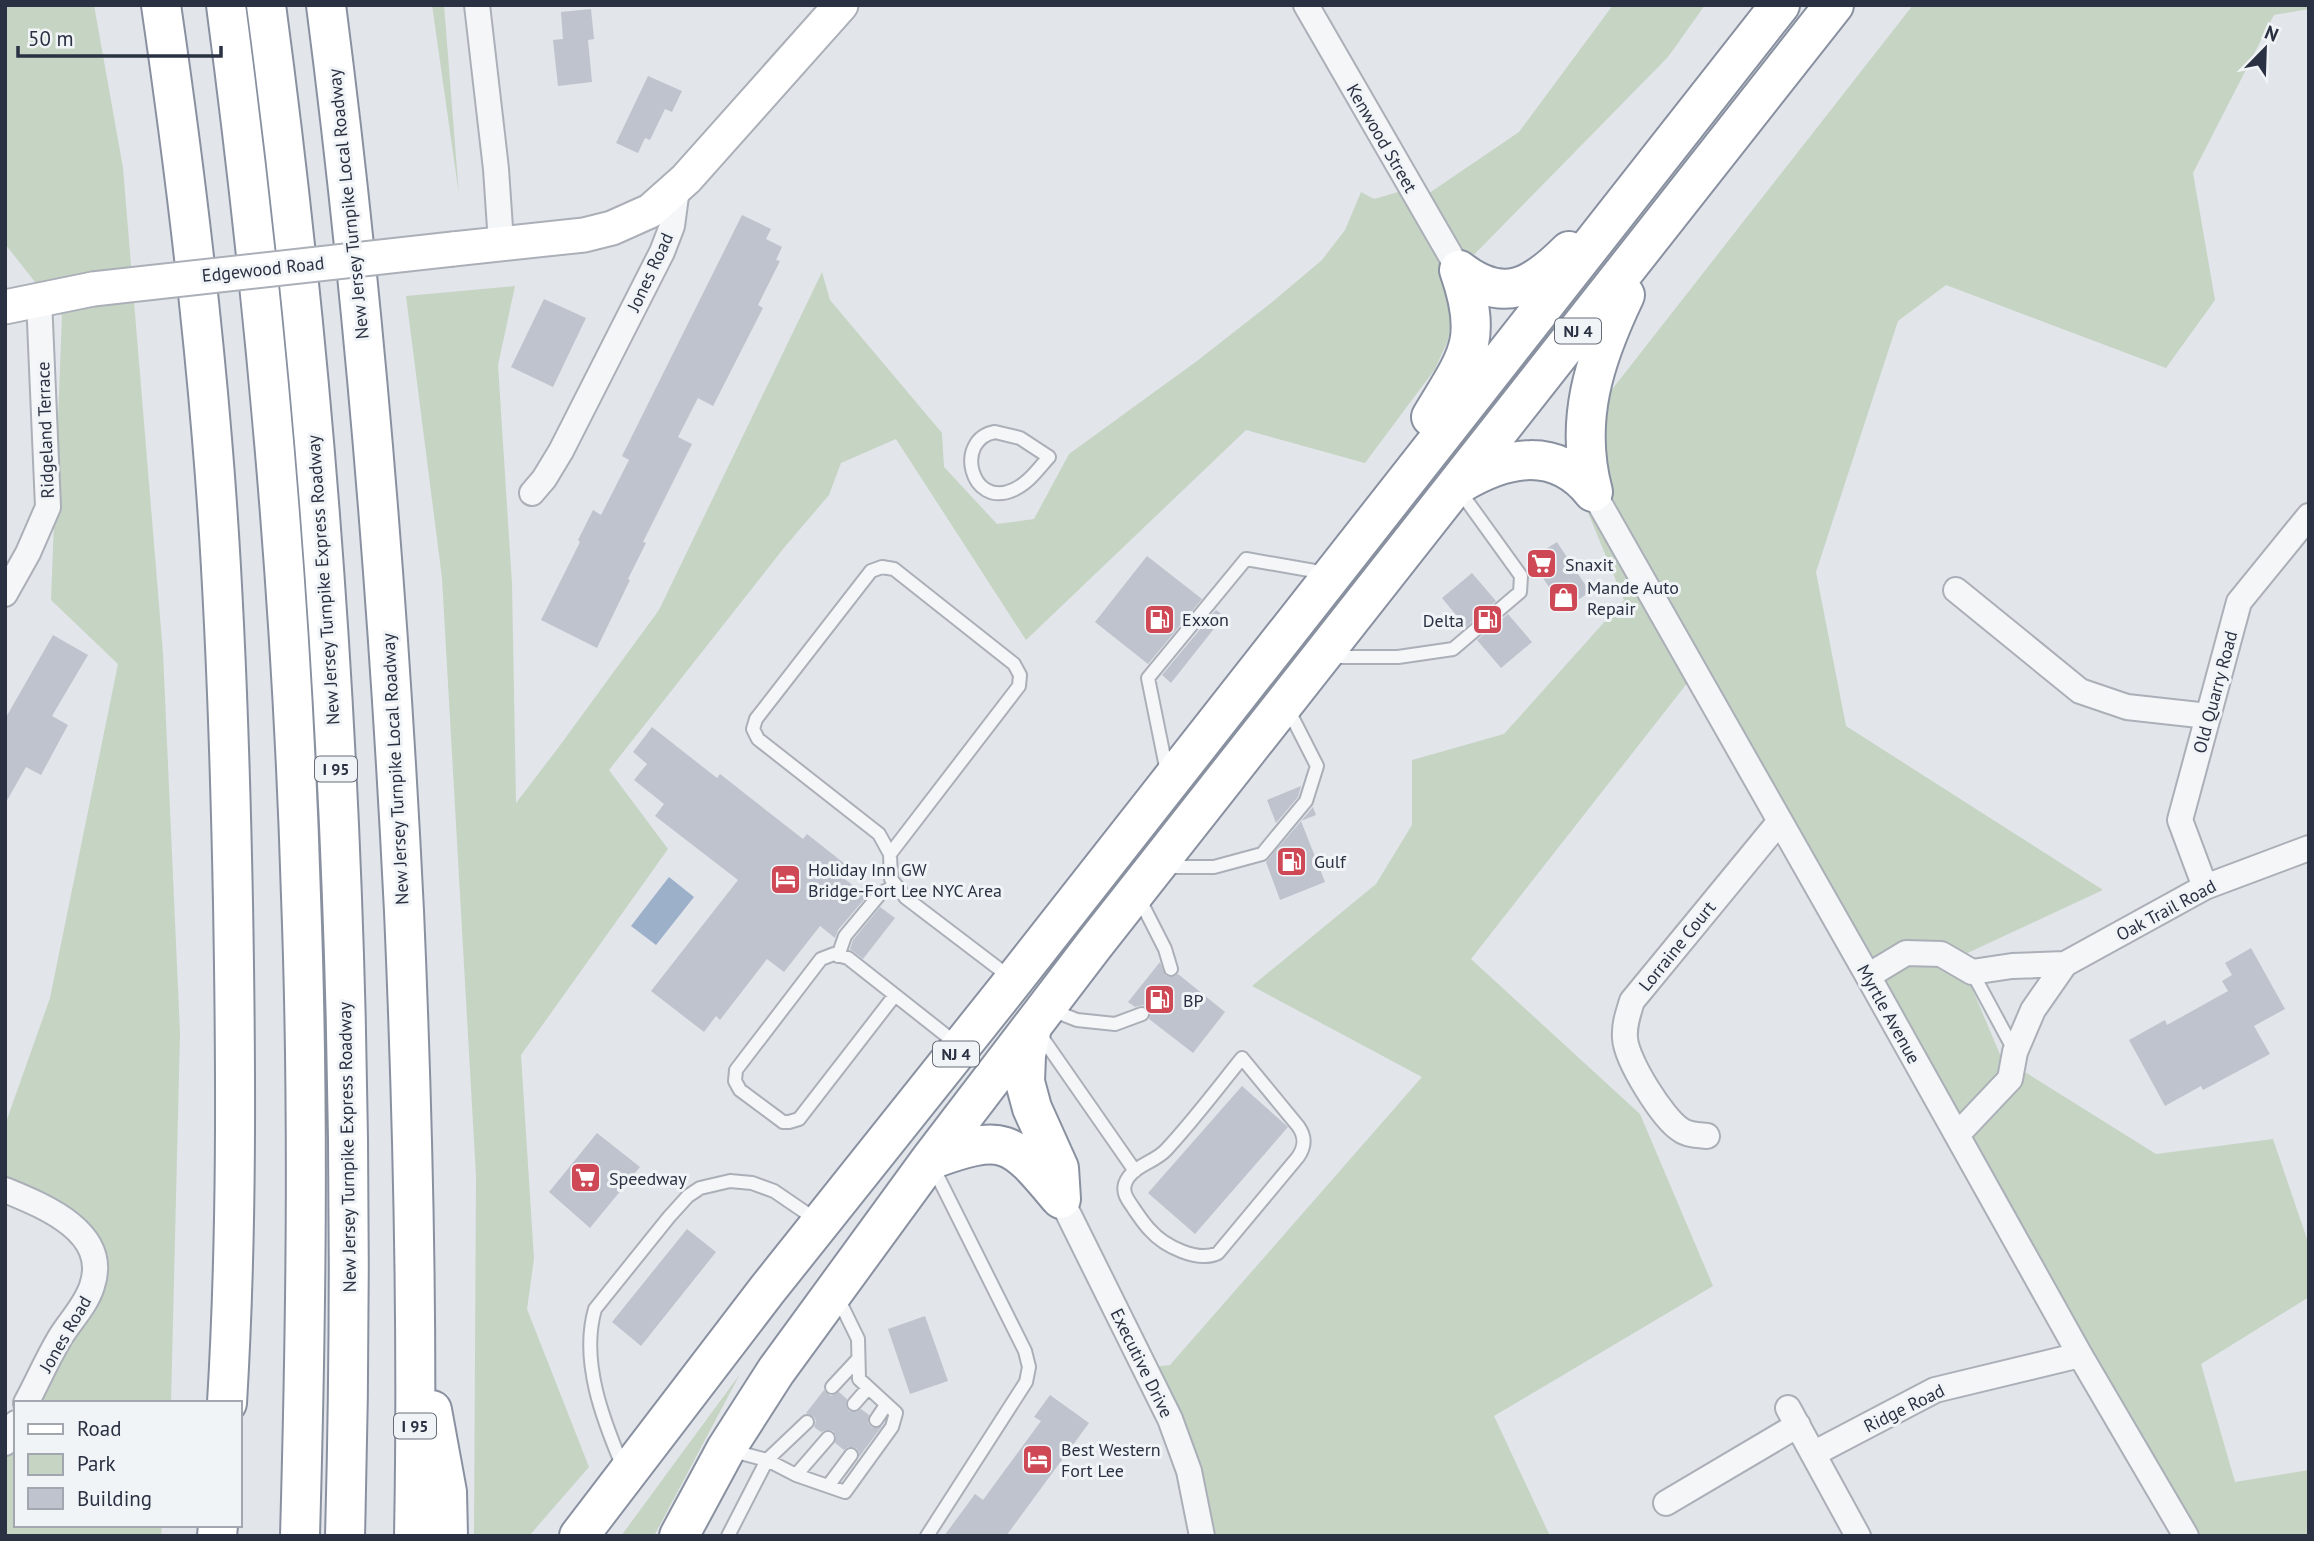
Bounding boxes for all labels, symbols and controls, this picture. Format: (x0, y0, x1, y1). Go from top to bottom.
scale bar (18, 14, 220, 58)
north arrow (2230, 14, 2300, 84)
text: N (2261, 20, 2282, 47)
text: 50 m (28, 25, 74, 52)
street label: New Jersey Turnpike Local Roadway (322, 67, 374, 340)
street label: Kenwood Street (1342, 79, 1422, 197)
street label: Jones Road (621, 229, 678, 316)
street label: Edgewood Road (201, 251, 325, 287)
road number: NJ 4 (1555, 318, 1601, 344)
street label: Ridgeland Terrace (31, 361, 59, 499)
street label: New Jersey Turnpike Express Roadway (301, 434, 345, 726)
supermarket icon: Snaxit (1525, 547, 1559, 581)
place label: Snaxit (1565, 553, 1614, 576)
place label: Mande Auto Repair (1587, 576, 1679, 620)
shop icon: Mande Auto Repair (1547, 580, 1581, 614)
fuel station icon: Exxon (1142, 602, 1176, 636)
fuel station icon: Delta (1470, 603, 1504, 637)
place label: Exxon (1182, 608, 1229, 631)
place label: Delta (1423, 609, 1464, 632)
street label: Old Quarry Road (2188, 628, 2242, 756)
street label: New Jersey Turnpike Local Roadway (376, 632, 414, 905)
road number: I 95 (315, 756, 357, 782)
fuel station icon: Gulf (1274, 844, 1308, 878)
place label: Gulf (1314, 850, 1347, 873)
place label: Holiday Inn GW Bridge-Fort Lee NYC Area (808, 858, 1002, 902)
hotel icon: Holiday Inn GW Bridge-Fort Lee NYC Area (768, 862, 802, 896)
street label: Oak Trail Road (2112, 874, 2220, 946)
street label: Lorraine Court (1634, 896, 1720, 996)
street label: Myrtle Avenue (1852, 960, 1926, 1068)
fuel station icon: BP (1143, 983, 1177, 1017)
place label: BP (1183, 989, 1204, 1012)
street label: New Jersey Turnpike Express Roadway (333, 1001, 361, 1293)
road number: NJ 4 (933, 1042, 979, 1066)
supermarket icon: Speedway (569, 1161, 603, 1195)
place label: Speedway (609, 1167, 687, 1190)
street label: Jones Road (33, 1292, 96, 1377)
street label: Executive Drive (1106, 1305, 1178, 1421)
street label: Ridge Road (1860, 1379, 1948, 1437)
legend (14, 1401, 242, 1527)
road number: I 95 (394, 1414, 436, 1438)
text: Road (77, 1415, 121, 1442)
place label: Best Western Fort Lee (1061, 1438, 1161, 1482)
hotel icon: Best Western Fort Lee (1021, 1442, 1055, 1476)
text: Park (77, 1450, 116, 1477)
text: Building (77, 1485, 152, 1512)

